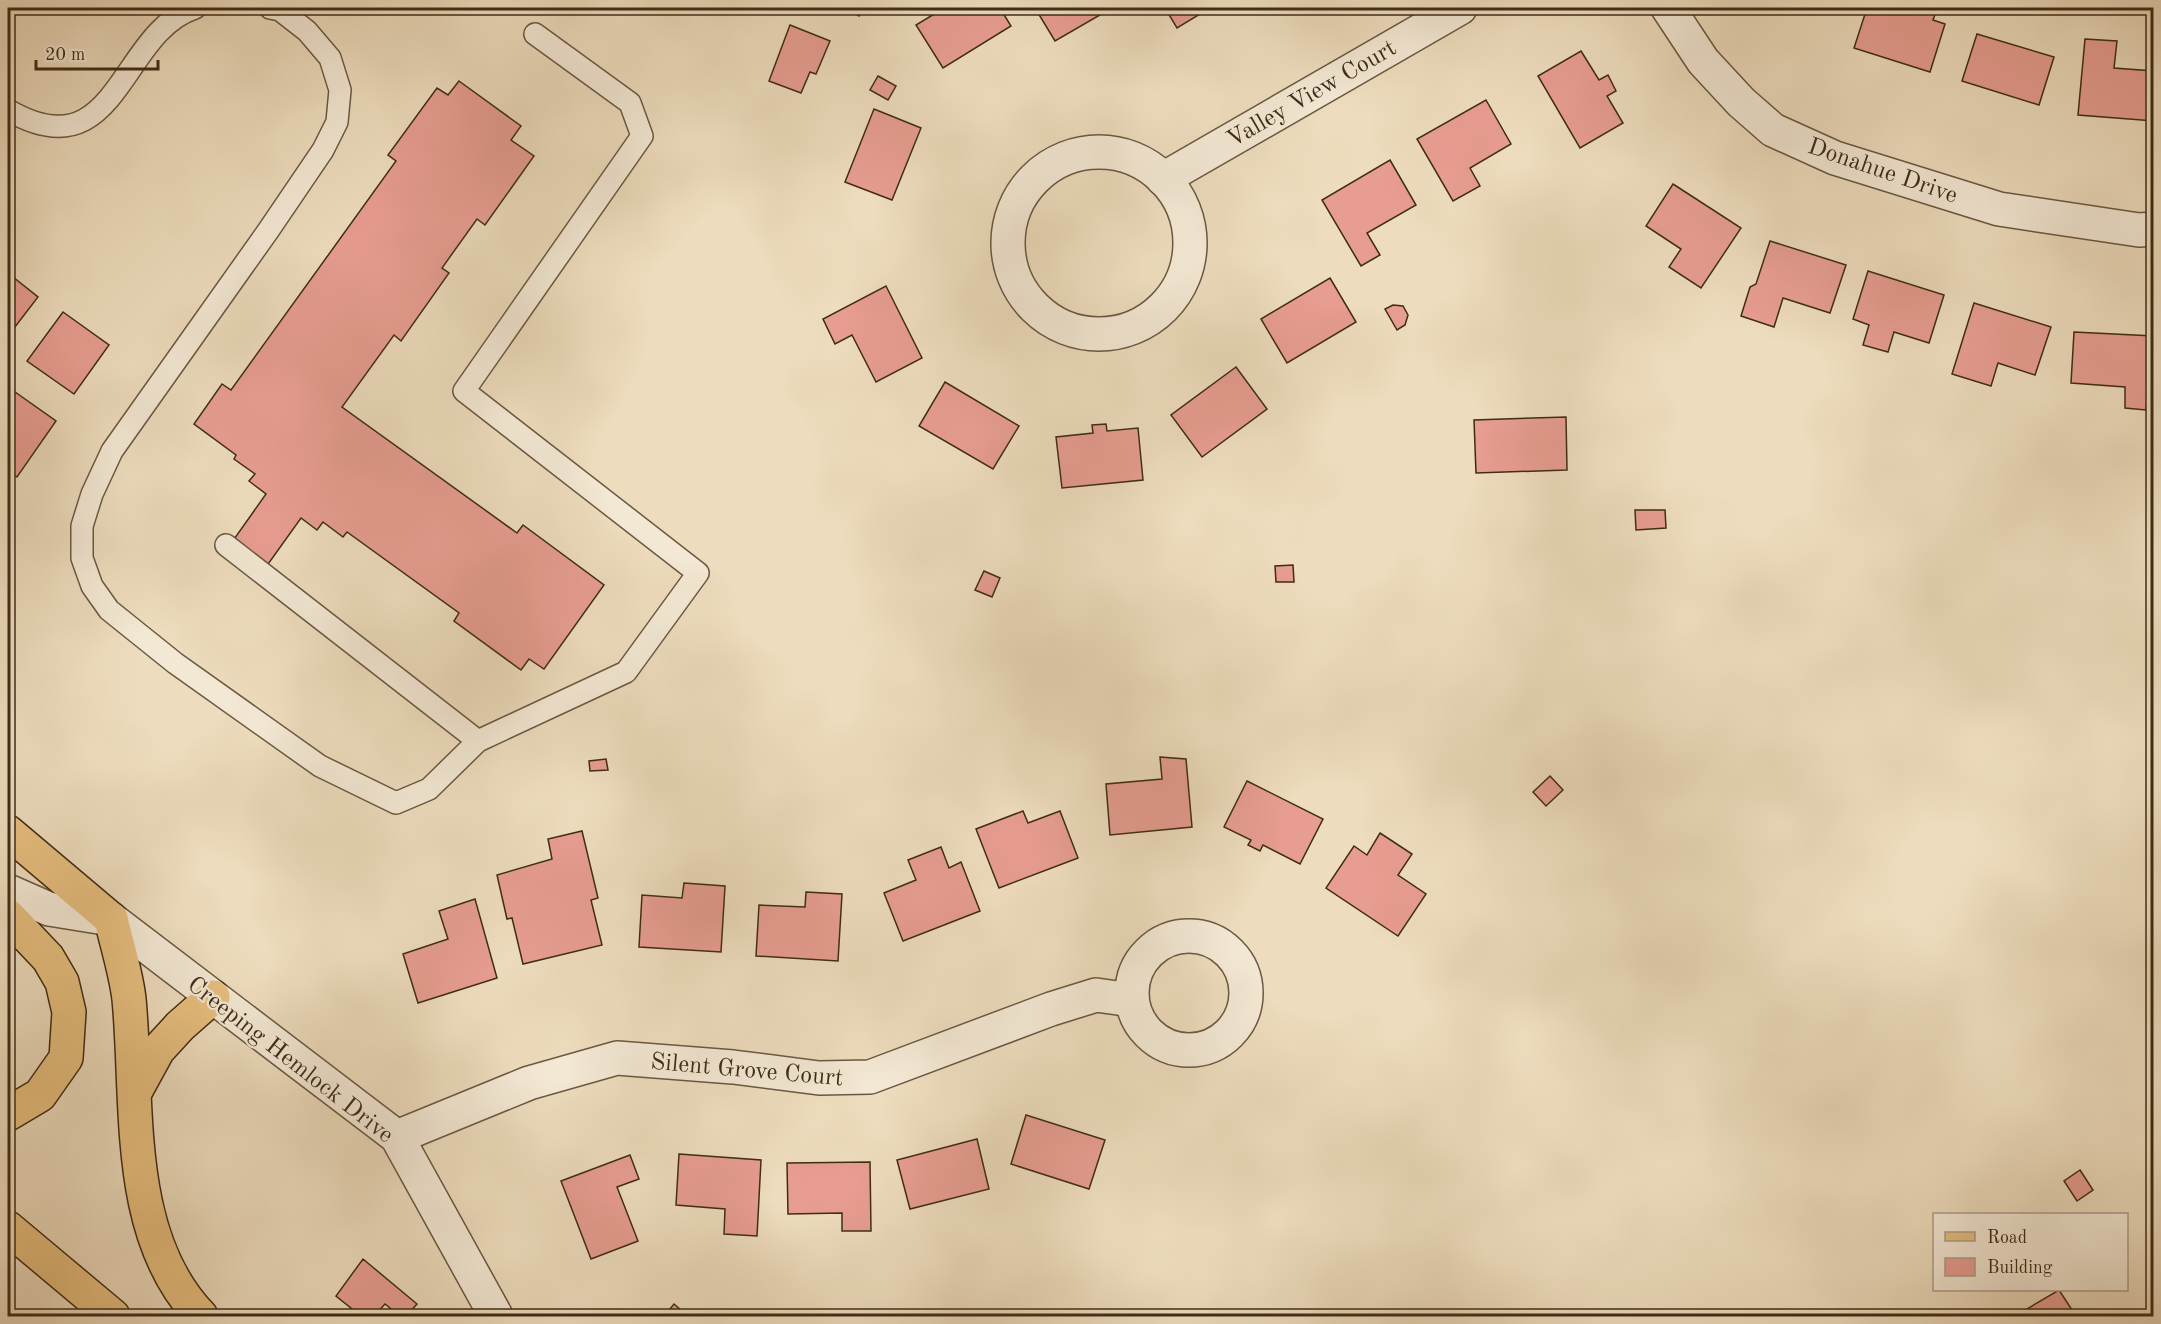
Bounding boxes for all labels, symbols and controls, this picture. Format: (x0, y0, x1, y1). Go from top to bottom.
scale bar (36, 33, 158, 71)
street label: Valley View Court (1223, 37, 1401, 153)
text: 20 m (45, 46, 85, 64)
street label: Donahue Drive (1804, 135, 1960, 209)
street label: Creeping Hemlock Drive (182, 973, 397, 1148)
street label: Silent Grove Court (649, 1051, 844, 1091)
legend (1933, 1213, 2128, 1291)
text: Road (1987, 1229, 2027, 1247)
text: Building (1987, 1259, 2053, 1277)

